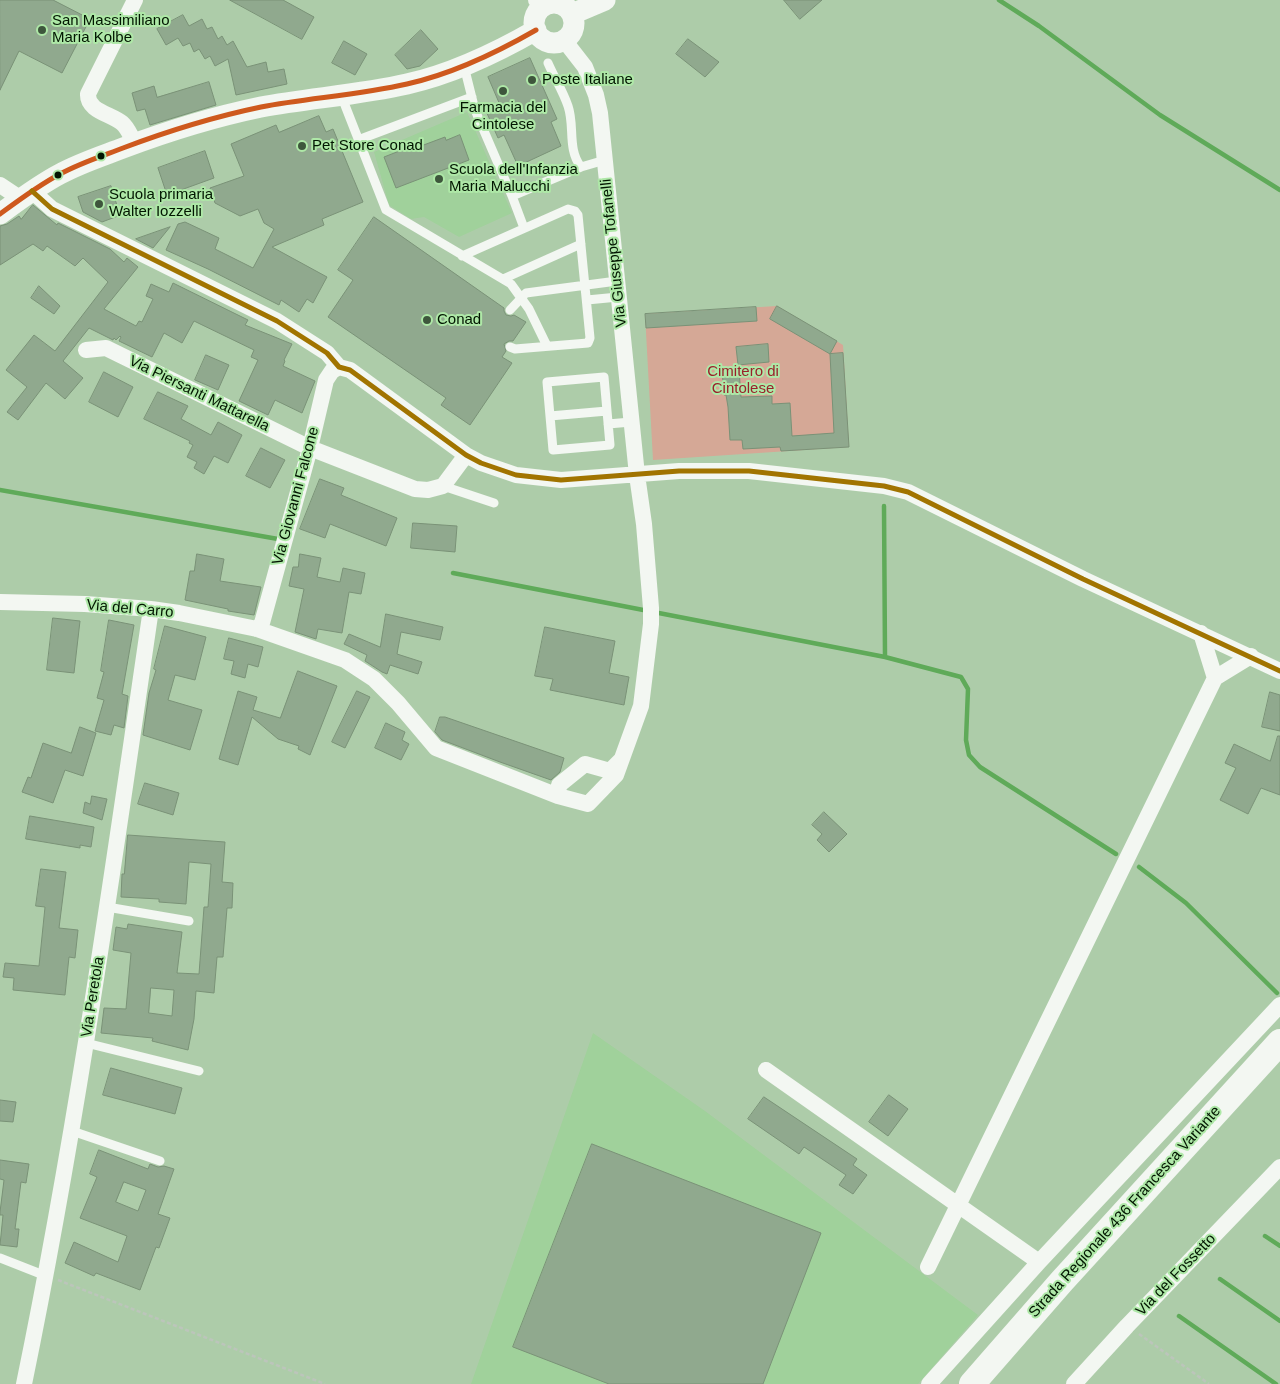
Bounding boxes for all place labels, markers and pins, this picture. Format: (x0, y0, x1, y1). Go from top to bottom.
place label: San Massimiliano Maria Kolbe (52, 12, 170, 47)
marker: San Massimiliano Maria Kolbe (36, 24, 48, 36)
place label: Poste Italiane (542, 71, 633, 89)
marker: Poste Italiane (526, 74, 538, 86)
marker: Farmacia del Cintolese (497, 85, 509, 97)
place label: Farmacia del Cintolese (460, 99, 546, 134)
place label: Pet Store Conad (312, 137, 423, 155)
marker: Pet Store Conad (296, 140, 308, 152)
unlabelled marker (96, 151, 106, 161)
place label: Scuola dell'Infanzia Maria Malucchi (449, 161, 578, 196)
unlabelled marker (53, 170, 63, 180)
marker: Scuola dell'Infanzia Maria Malucchi (433, 173, 445, 185)
place label: Scuola primaria Walter Iozzelli (109, 186, 213, 221)
marker: Scuola primaria Walter Iozzelli (93, 198, 105, 210)
place label: Conad (437, 311, 481, 329)
marker: Conad (421, 314, 433, 326)

